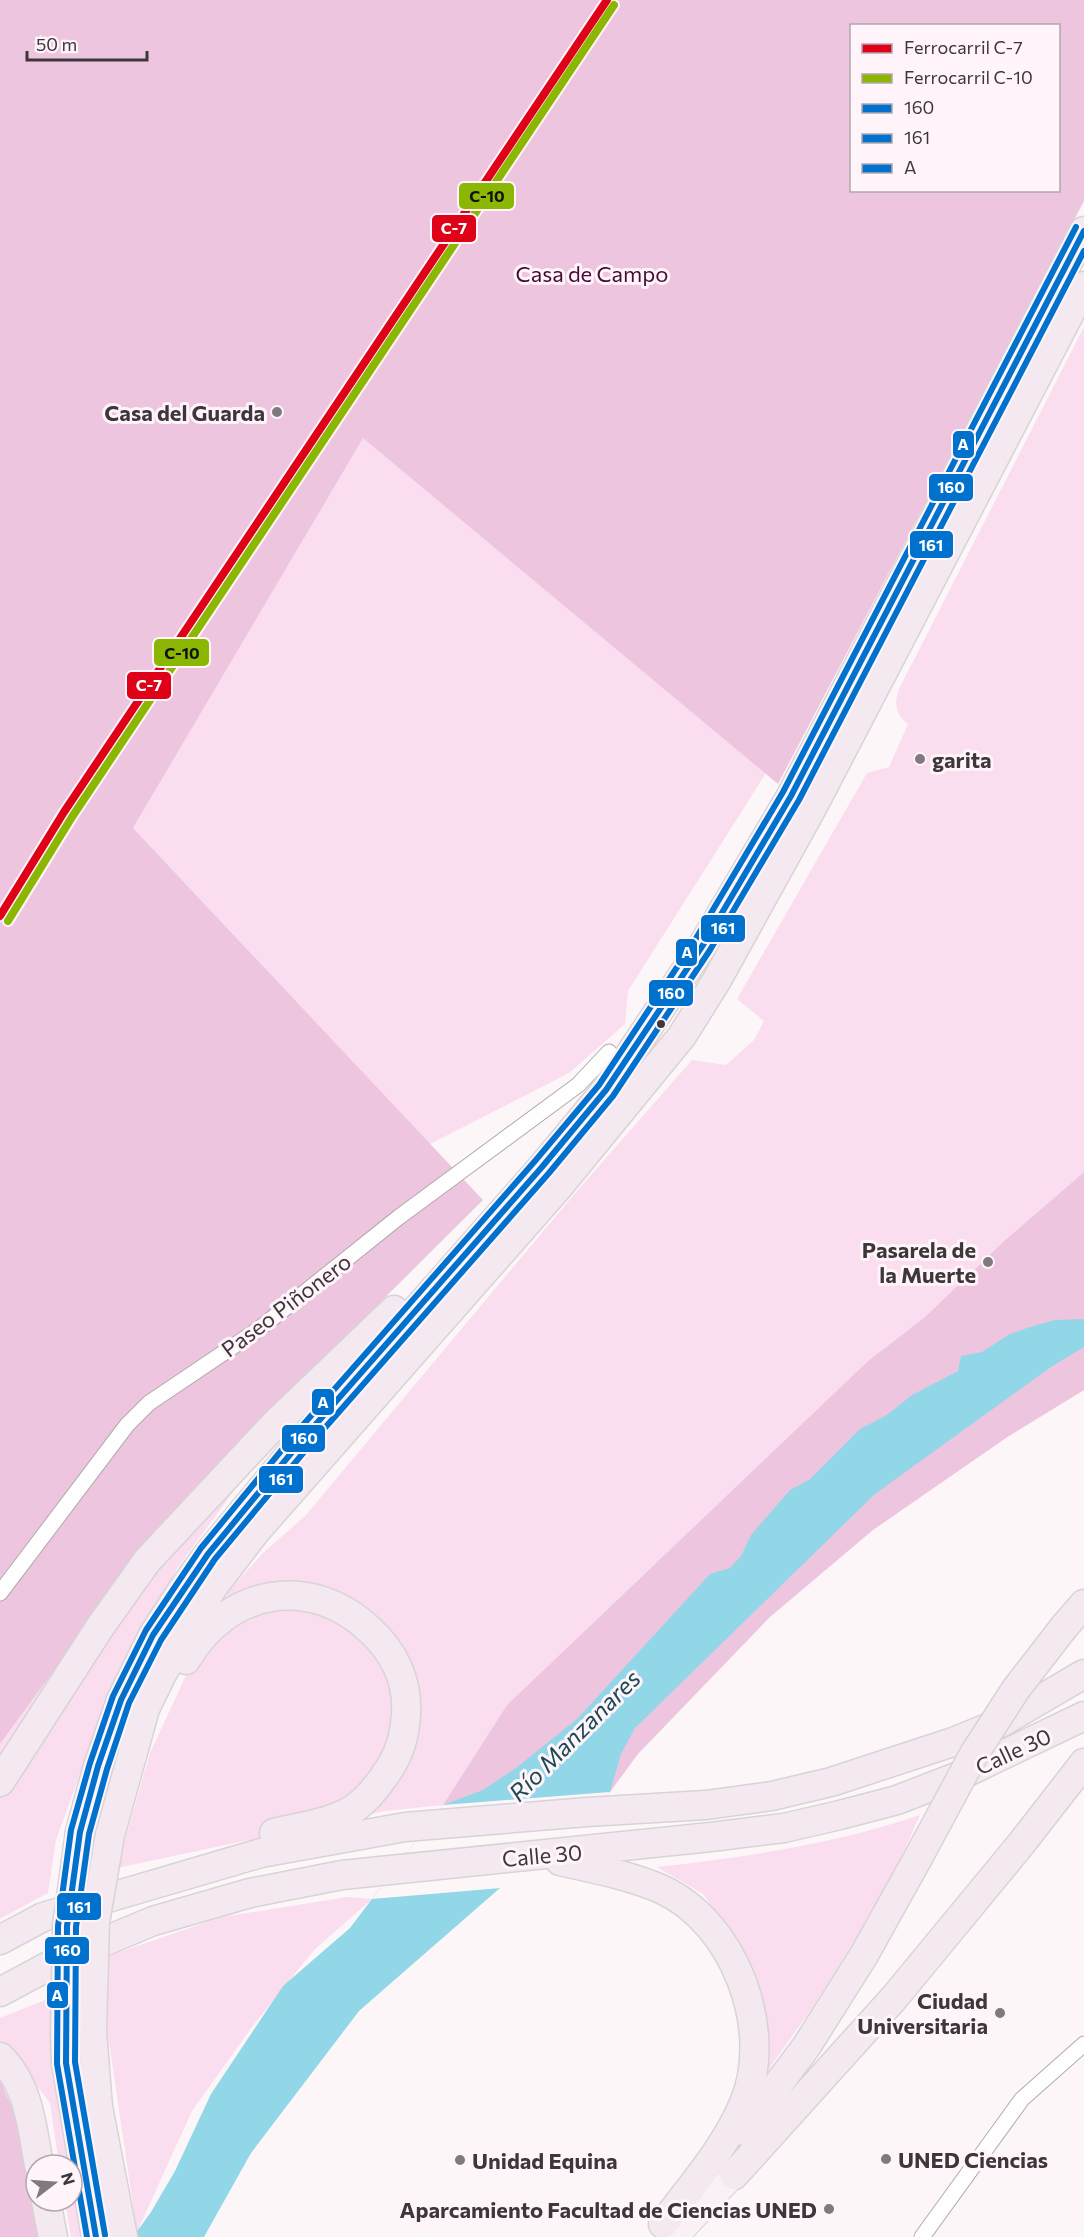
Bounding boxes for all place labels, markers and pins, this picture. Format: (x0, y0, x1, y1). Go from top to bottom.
place label: Casa del Guarda (104, 399, 265, 426)
marker: Casa del Guarda (270, 405, 284, 419)
place label: garita (932, 746, 992, 773)
marker: garita (913, 752, 927, 766)
unlabelled marker (655, 1018, 667, 1030)
place label: Pasarela de la Muerte (862, 1236, 976, 1288)
marker: Pasarela de la Muerte (981, 1255, 995, 1269)
place label: Ciudad Universitaria (857, 1987, 988, 2039)
marker: Ciudad Universitaria (993, 2006, 1007, 2020)
place label: UNED Ciencias (898, 2146, 1048, 2173)
place label: Unidad Equina (472, 2147, 618, 2174)
marker: UNED Ciencias (879, 2152, 893, 2166)
marker: Unidad Equina (453, 2153, 467, 2167)
place label: Aparcamiento Facultad de Ciencias UNED (400, 2196, 817, 2223)
marker: Aparcamiento Facultad de Ciencias UNED (822, 2202, 836, 2216)

